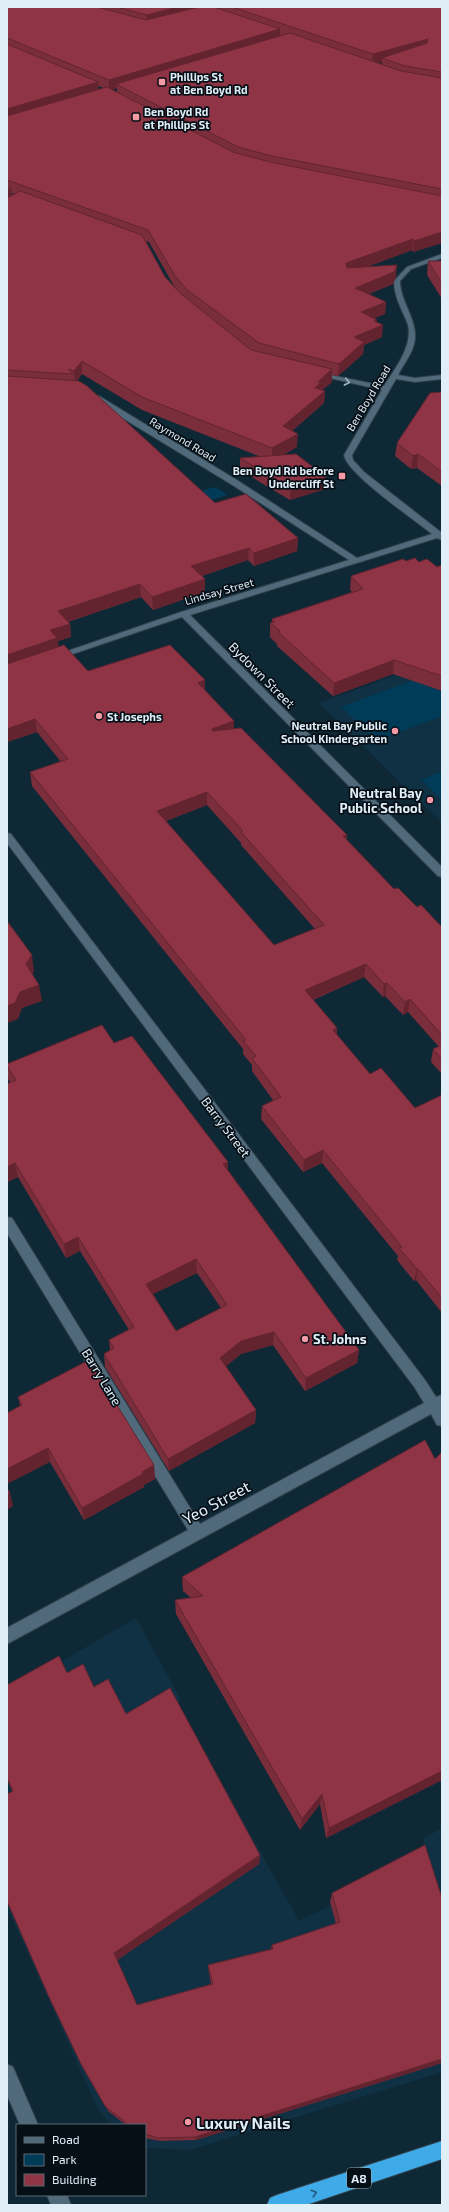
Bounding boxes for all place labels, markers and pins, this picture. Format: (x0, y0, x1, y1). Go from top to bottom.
place label: Phillips St at Ben Boyd Rd (170, 70, 248, 97)
marker: Phillips St at Ben Boyd Rd (157, 77, 167, 87)
place label: Ben Boyd Rd at Phillips St (144, 105, 210, 131)
marker: Ben Boyd Rd at Phillips St (131, 112, 141, 122)
place label: Ben Boyd Rd before Undercliff St (233, 464, 334, 490)
marker: Ben Boyd Rd before Undercliff St (337, 471, 347, 481)
place label: St Josephs (107, 710, 162, 723)
marker: St Josephs (94, 711, 104, 721)
place label: Neutral Bay Public School Kindergarten (281, 719, 387, 745)
marker: Neutral Bay Public School Kindergarten (390, 726, 400, 736)
place label: Neutral Bay Public School (340, 785, 423, 816)
marker: Neutral Bay Public School (425, 795, 435, 805)
place label: St. Johns (313, 1331, 367, 1347)
marker: St. Johns (300, 1334, 310, 1344)
place label: Luxury Nails (196, 2113, 290, 2133)
marker: Luxury Nails (183, 2117, 193, 2127)

